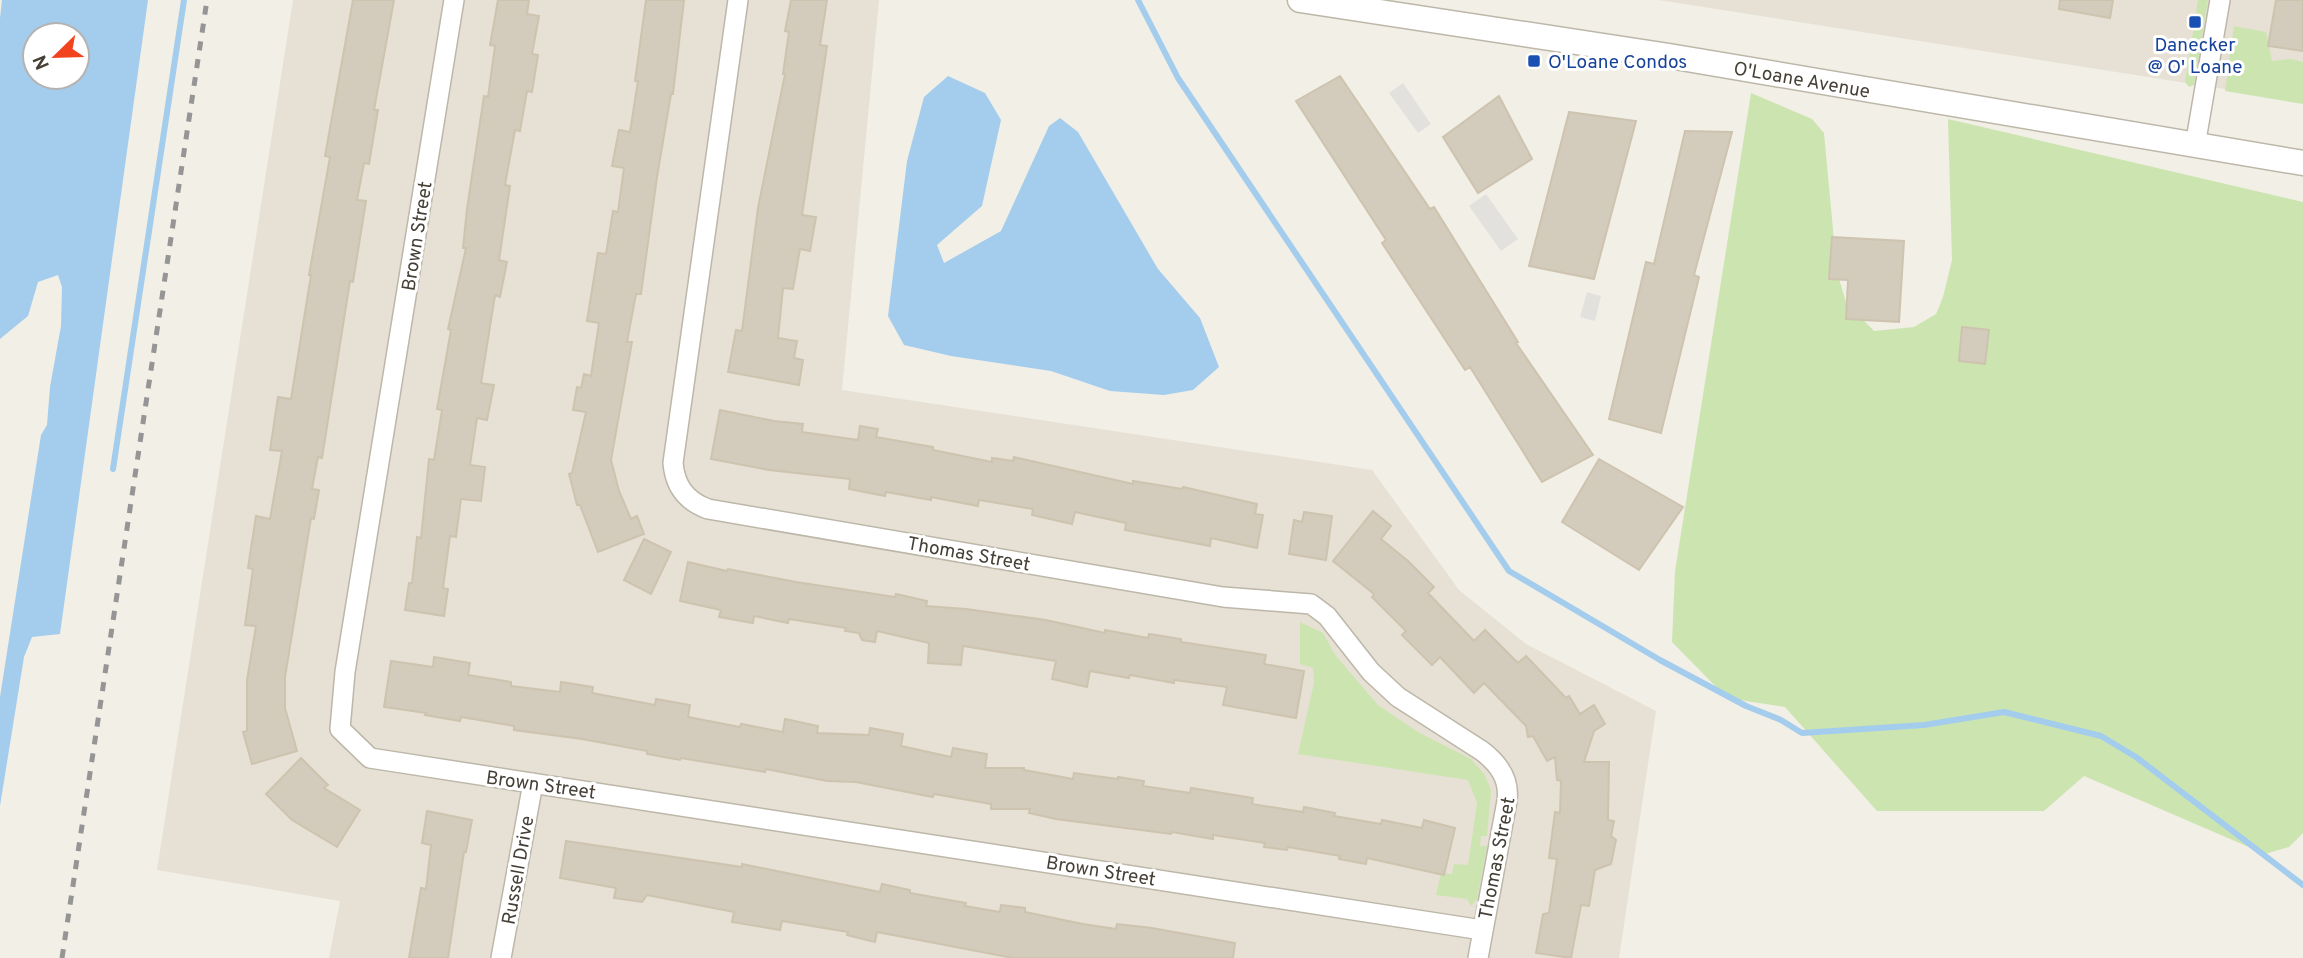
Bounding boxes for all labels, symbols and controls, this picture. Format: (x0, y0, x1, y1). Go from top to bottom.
marker: Danecker @ O' Loane (2187, 14, 2203, 30)
north arrow (21, 21, 91, 91)
place label: Danecker @ O' Loane (2147, 34, 2243, 80)
text: N (28, 51, 56, 73)
place label: O'Loane Condos (1548, 51, 1687, 75)
marker: O'Loane Condos (1526, 53, 1542, 69)
street label: O'Loane Avenue (1732, 57, 1872, 105)
street label: Brown Street (397, 180, 438, 293)
street label: Thomas Street (905, 532, 1032, 578)
street label: Brown Street (484, 766, 597, 806)
street label: Thomas Street (1474, 795, 1522, 922)
street label: Russell Drive (498, 814, 540, 927)
street label: Brown Street (1044, 851, 1157, 892)

